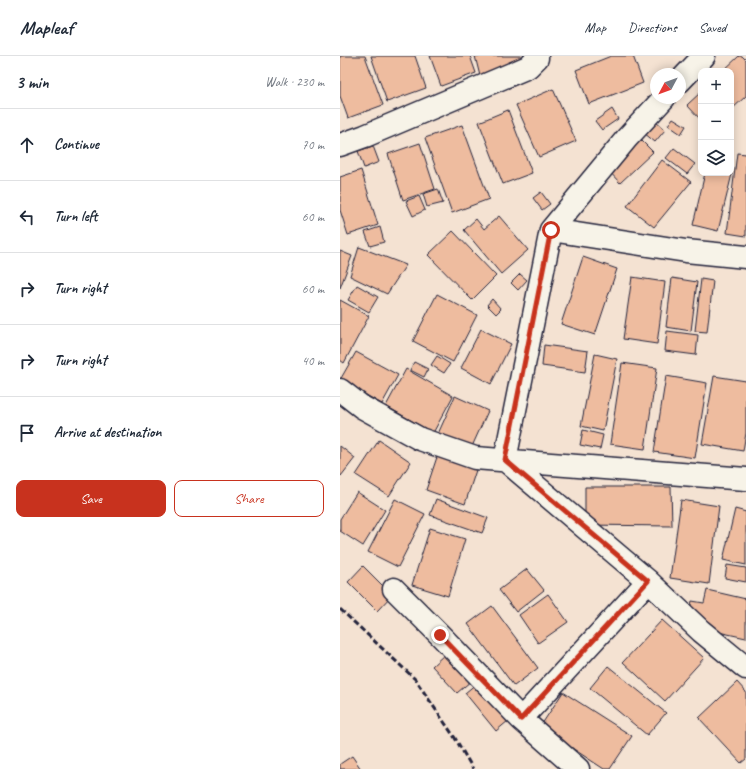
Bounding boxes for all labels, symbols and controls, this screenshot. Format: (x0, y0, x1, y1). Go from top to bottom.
text: Mapleaf (20, 16, 73, 40)
text: Map (585, 19, 606, 36)
text: Directions (628, 19, 677, 36)
text: Saved (699, 19, 726, 36)
north arrow (650, 68, 686, 104)
map controls (698, 68, 734, 176)
button: + (698, 68, 734, 104)
text: 3 min (16, 72, 49, 93)
text: Walk · 230 m (265, 74, 324, 90)
button: − (698, 104, 734, 140)
icon: ahead (16, 134, 38, 156)
text: Continue (54, 135, 99, 154)
text: 70 m (302, 137, 324, 153)
button: layers (698, 140, 734, 176)
icon: left (16, 206, 38, 228)
text: Turn left (54, 207, 97, 226)
text: 60 m (302, 209, 324, 225)
route start (542, 221, 560, 239)
icon: right (16, 278, 38, 300)
text: Turn right (54, 279, 107, 298)
text: 60 m (302, 281, 324, 297)
icon: right (16, 350, 38, 372)
text: Turn right (54, 351, 107, 370)
text: 40 m (302, 353, 324, 369)
icon: arrive (16, 422, 38, 444)
text: Arrive at destination (54, 423, 161, 442)
button: Save (16, 480, 166, 517)
button: Share (174, 480, 324, 517)
route end (431, 626, 449, 644)

